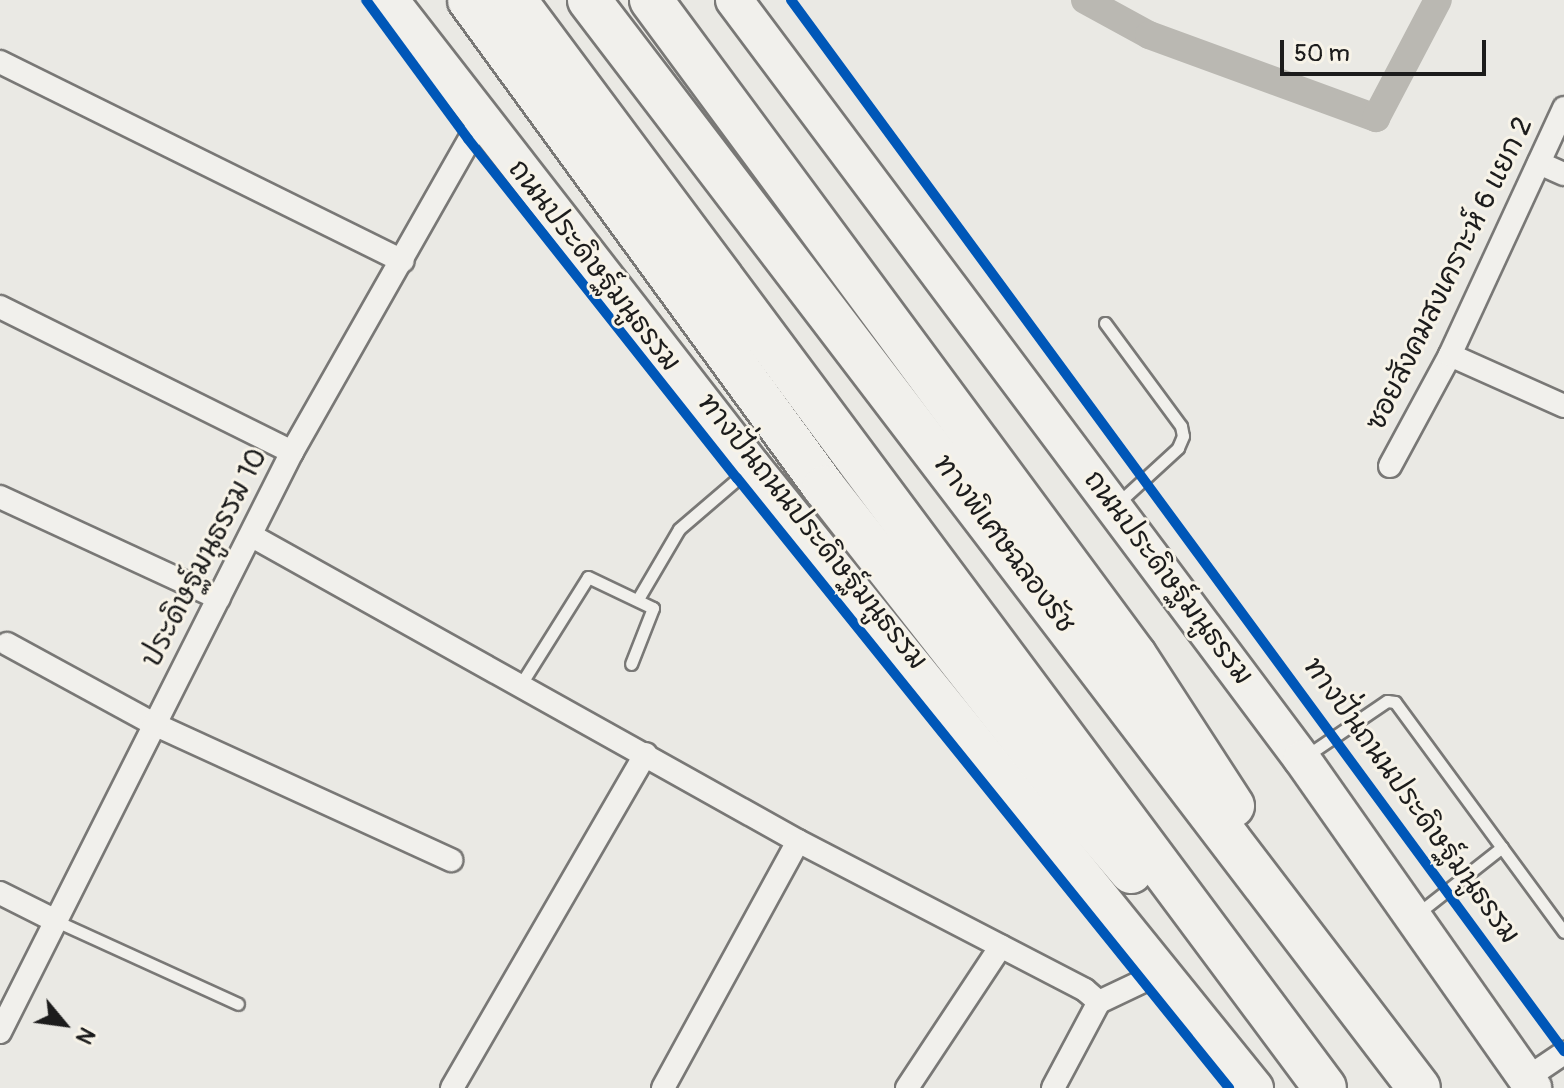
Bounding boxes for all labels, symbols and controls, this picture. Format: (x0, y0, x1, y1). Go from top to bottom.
scale bar (1284, 24, 1490, 74)
text: 50 m (1294, 39, 1350, 68)
street label: ซอยสังคมสงเคราะห์ 6 แยก 2 (1359, 112, 1541, 436)
street label: ถนนประดิษฐ์มนูธรรม (501, 153, 687, 379)
street label: ทางปั่นถนนประดิษฐ์มนูธรรม (690, 387, 934, 677)
street label: ประดิษฐ์มนูธรรม 10 (135, 443, 275, 673)
street label: ทางพิเศษฉลองรัช (926, 448, 1082, 640)
street label: ถนนประดิษฐ์มนูธรรม (1076, 464, 1260, 692)
street label: ทางปั่นถนนประดิษฐ์มนูธรรม (1296, 651, 1526, 951)
north arrow (24, 984, 104, 1064)
text: N (69, 1022, 101, 1049)

